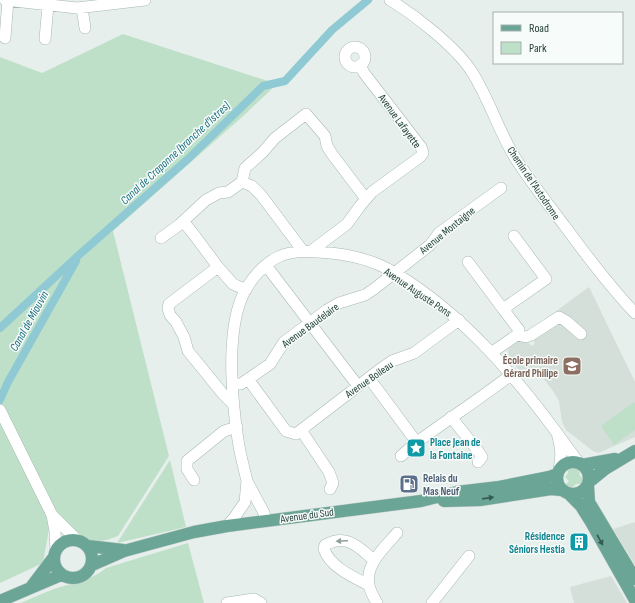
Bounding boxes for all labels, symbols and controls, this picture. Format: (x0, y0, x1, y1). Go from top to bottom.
legend (493, 12, 623, 64)
text: Road (529, 21, 549, 36)
text: Park (529, 41, 547, 56)
street label: Avenue Lafayette (375, 91, 424, 151)
water label: Canal de Craponne (branche d'Istres) (117, 98, 234, 208)
street label: Chemin de l'Autodrome (504, 144, 563, 222)
street label: Avenue Montaigne (416, 204, 478, 257)
street label: Avenue Auguste Pons (381, 265, 454, 320)
water label: Canal de Miouvin (7, 288, 52, 354)
street label: Avenue Baudelaire (278, 300, 341, 351)
place label: École primaire Gérard Philipe (503, 354, 558, 380)
school or university icon: École primaire Gérard Philipe (561, 355, 583, 377)
street label: Avenue Boileau (342, 358, 396, 401)
place label: Place Jean de la Fontaine (430, 436, 481, 462)
place icon: Place Jean de la Fontaine (405, 437, 427, 459)
place label: Relais du Mas Neuf (423, 472, 460, 498)
fuel station icon: Relais du Mas Neuf (398, 473, 420, 495)
one-way arrow (482, 495, 494, 502)
street label: Avenue du Sud (279, 505, 335, 526)
place label: Résidence Séniors Hestia (509, 530, 565, 556)
building icon: Résidence Séniors Hestia (568, 531, 590, 553)
one-way arrow (597, 534, 604, 546)
one-way arrow (335, 538, 348, 545)

